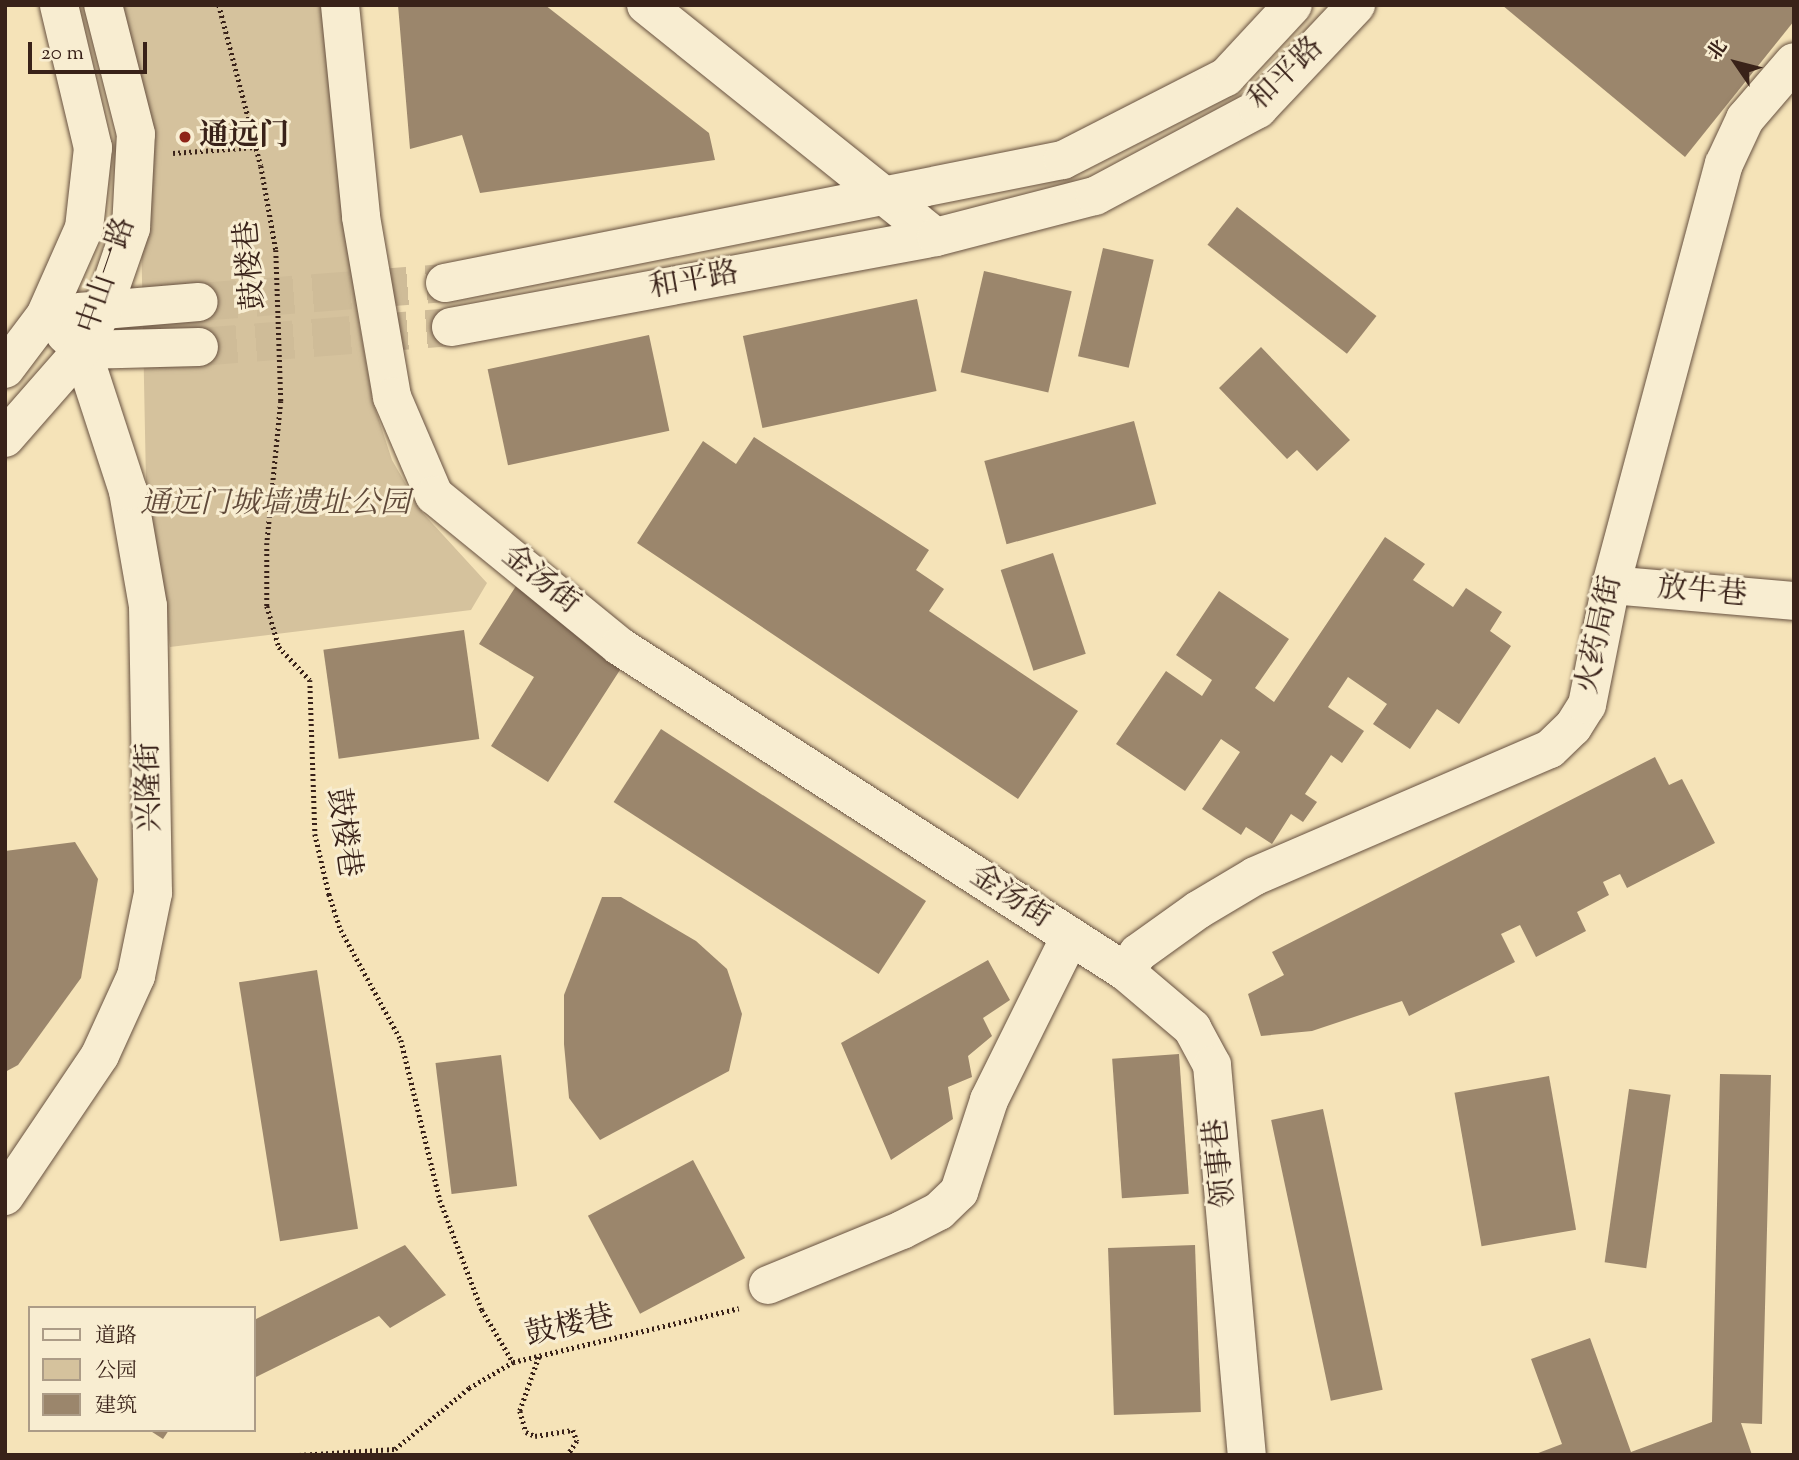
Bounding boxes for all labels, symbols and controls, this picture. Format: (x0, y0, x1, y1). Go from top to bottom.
scale bar (32, 28, 150, 72)
north arrow (1701, 28, 1771, 98)
street label: 和平路 (1242, 31, 1332, 119)
text: 北 (1702, 35, 1735, 66)
text: 20 m (41, 39, 84, 69)
place label: 通远门 (199, 119, 289, 155)
marker: 通远门 (177, 129, 193, 145)
street label: 中山一路 (71, 213, 145, 339)
street label: 鼓楼巷 (230, 219, 274, 311)
street label: 和平路 (647, 256, 741, 308)
park label: 通远门城墙遗址公园 (140, 487, 410, 523)
street label: 金汤街 (494, 539, 586, 623)
street label: 放牛巷 (1656, 571, 1748, 615)
street label: 火药局街 (1571, 573, 1631, 697)
street label: 兴隆街 (132, 742, 170, 832)
street label: 鼓楼巷 (318, 786, 366, 880)
street label: 金汤街 (962, 858, 1058, 938)
street label: 领事巷 (1199, 1116, 1245, 1210)
street label: 鼓楼巷 (522, 1299, 618, 1355)
legend (28, 1306, 256, 1432)
text: 道路 (95, 1322, 137, 1352)
text: 公园 (95, 1357, 137, 1387)
text: 建筑 (95, 1392, 137, 1422)

